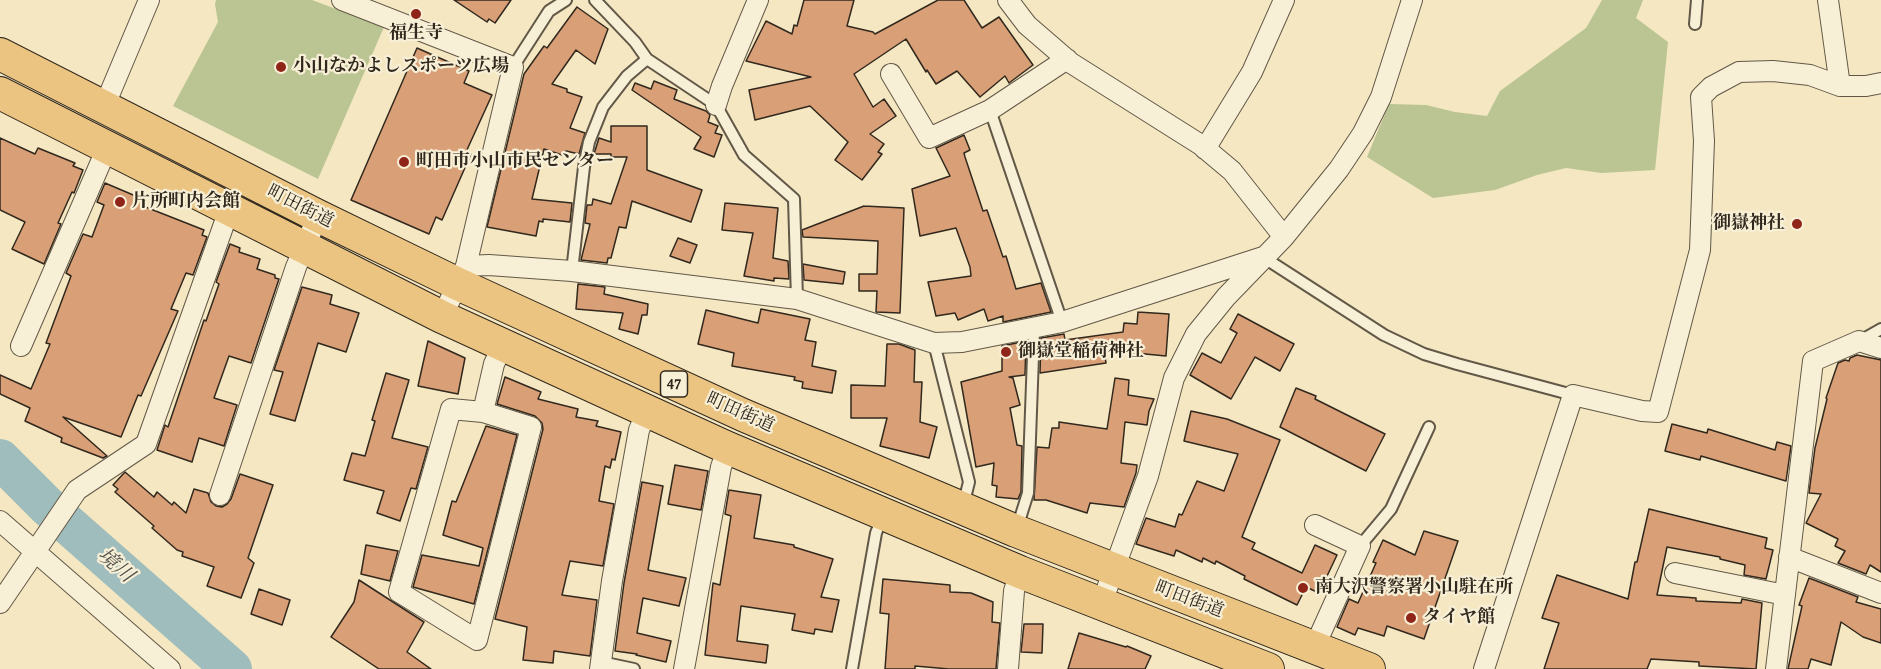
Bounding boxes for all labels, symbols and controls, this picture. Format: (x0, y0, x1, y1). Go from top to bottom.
marker: 福生寺 (409, 7, 423, 21)
place label: 福生寺 (389, 23, 443, 45)
place label: 小山なかよしスポーツ広場 (293, 56, 509, 78)
marker: 小山なかよしスポーツ広場 (274, 60, 288, 74)
place label: 町田市小山市民センター (416, 151, 614, 173)
marker: 町田市小山市民センター (397, 155, 411, 169)
street label: 町田街道 (263, 181, 337, 233)
place label: 片所町内会館 (132, 191, 240, 213)
marker: 片所町内会館 (113, 195, 127, 209)
place label: 御嶽神社 (1713, 213, 1785, 235)
marker: 御嶽神社 (1790, 217, 1804, 231)
place label: 御嶽堂稲荷神社 (1018, 341, 1144, 363)
marker: 御嶽堂稲荷神社 (999, 345, 1013, 359)
road number: 47 (660, 371, 688, 397)
street label: 町田街道 (703, 388, 777, 438)
water label: 境川 (92, 544, 138, 588)
street label: 町田街道 (1152, 577, 1226, 623)
place label: 南大沢警察署小山駐在所 (1315, 577, 1513, 599)
marker: 南大沢警察署小山駐在所 (1296, 581, 1310, 595)
place label: タイヤ館 (1423, 607, 1495, 629)
marker: タイヤ館 (1404, 611, 1418, 625)

